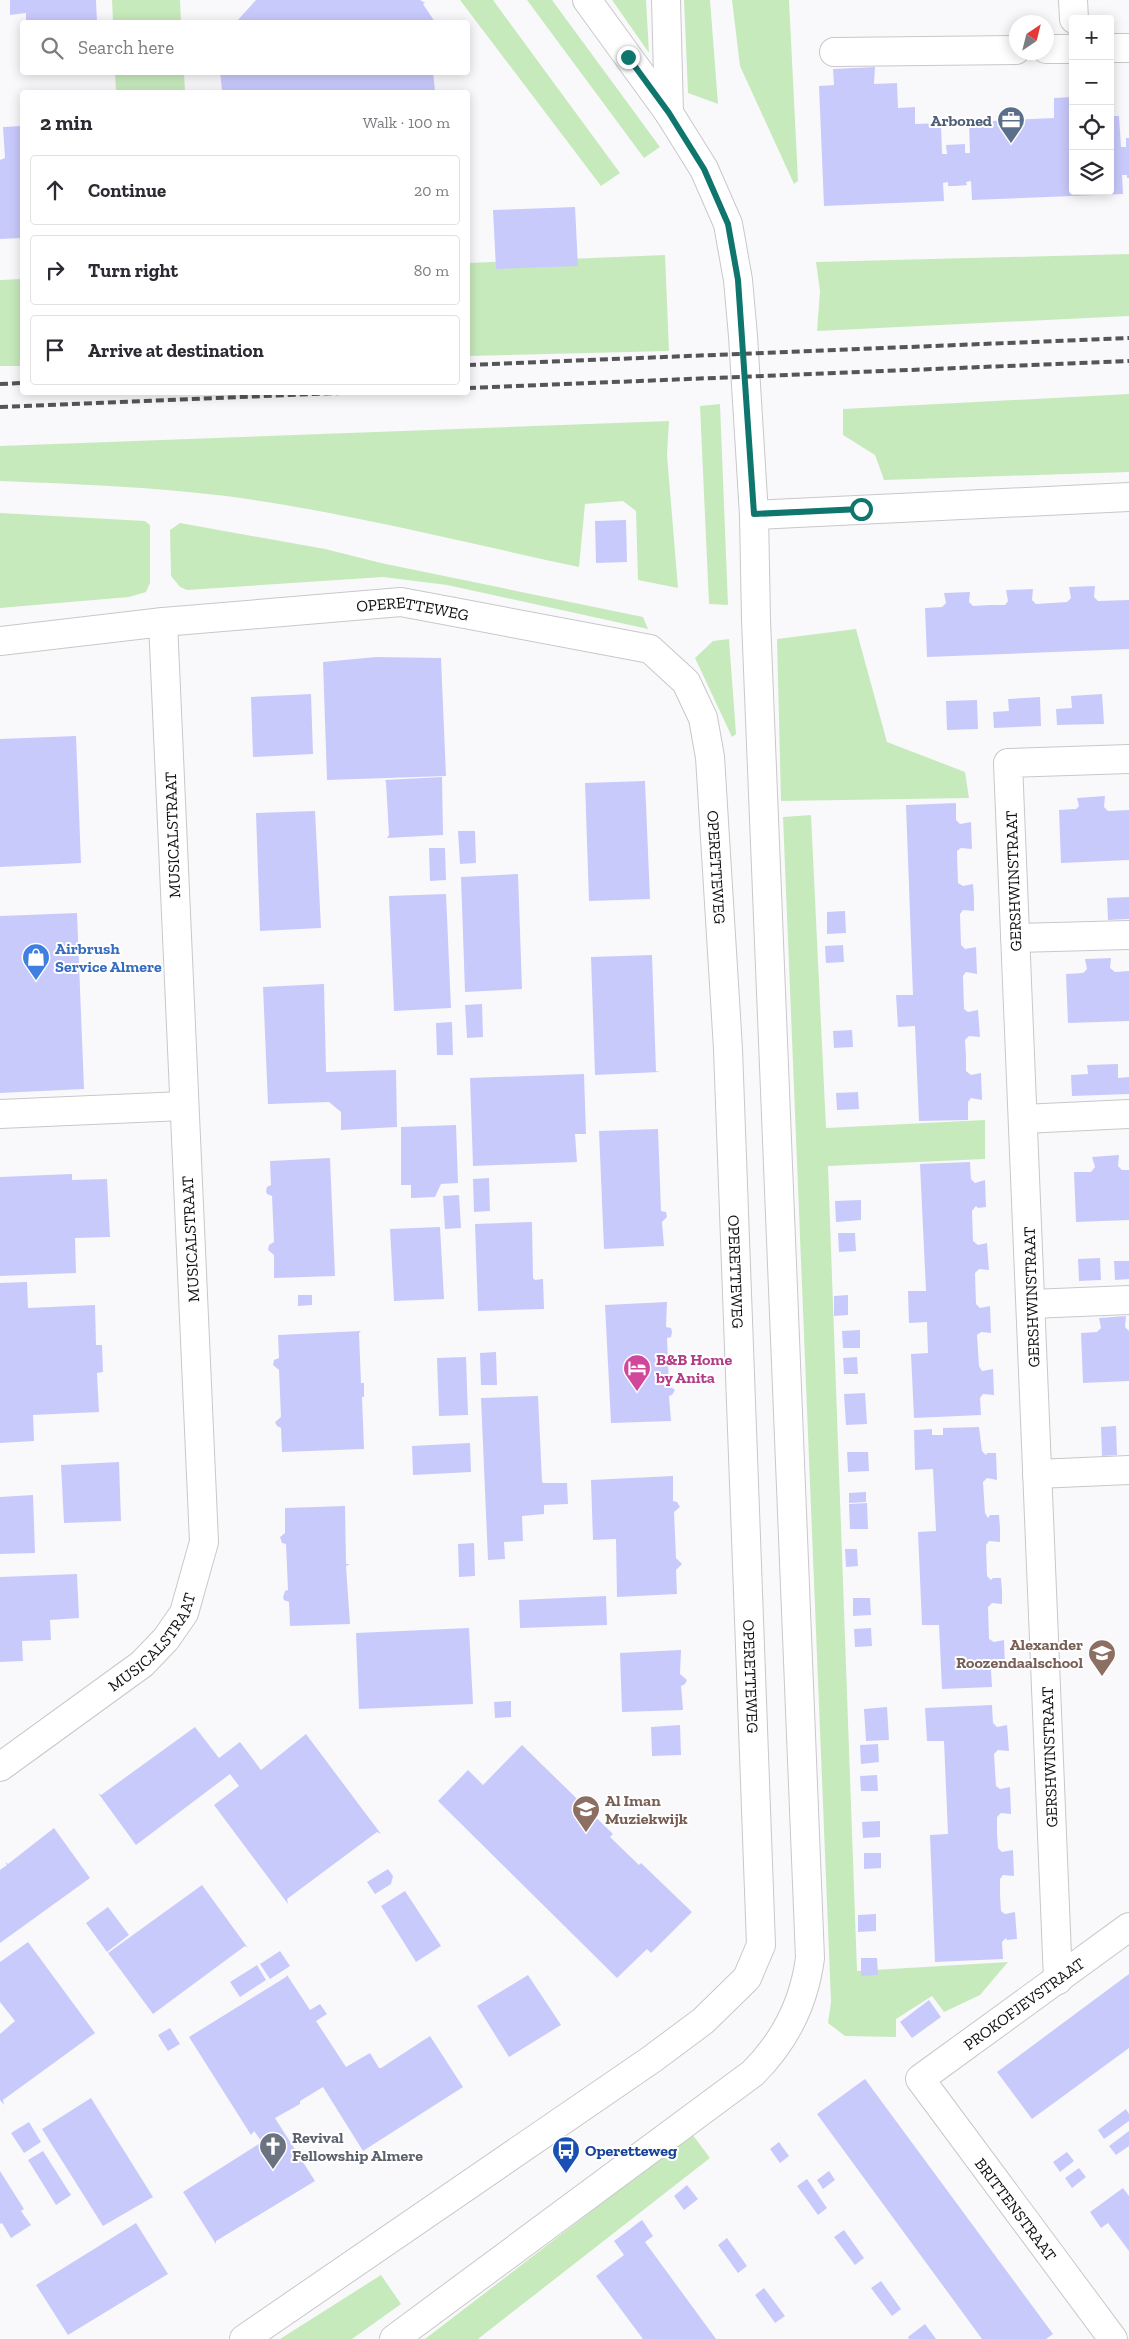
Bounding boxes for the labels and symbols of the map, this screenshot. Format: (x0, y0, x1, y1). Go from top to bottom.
north arrow (1009, 15, 1054, 60)
route end (617, 46, 640, 69)
office icon: Arboned (996, 105, 1026, 144)
place label: Arboned (930, 111, 992, 130)
route start (850, 498, 873, 521)
street label: OPERETTEWEG (355, 593, 471, 625)
street label: MUSICALSTRAAT (161, 771, 184, 899)
street label: OPERETTEWEG (703, 810, 729, 925)
street label: GERSHWINSTRAAT (1002, 810, 1025, 952)
place label: Airbrush Service Almere (55, 939, 162, 976)
shop icon: Airbrush Service Almere (21, 942, 51, 981)
street label: MUSICALSTRAAT (178, 1175, 203, 1303)
street label: OPERETTEWEG (724, 1214, 747, 1329)
street label: GERSHWINSTRAAT (1020, 1226, 1043, 1368)
place label: B&B Home by Anita (655, 1350, 732, 1387)
hotel icon: B&B Home by Anita (622, 1353, 652, 1392)
street label: MUSICALSTRAAT (105, 1591, 199, 1695)
street label: OPERETTEWEG (739, 1619, 762, 1734)
place label: Alexander Roozendaalschool (956, 1635, 1083, 1672)
school or university icon: Alexander Roozendaalschool (1087, 1638, 1117, 1677)
street label: GERSHWINSTRAAT (1038, 1686, 1061, 1828)
place label: Al Iman Muziekwijk (605, 1791, 688, 1828)
school or university icon: Al Iman Muziekwijk (571, 1794, 601, 1833)
street label: PROKOFJEVSTRAAT (960, 1954, 1088, 2054)
place label: Revival Fellowship Almere (292, 2128, 423, 2165)
church icon: Revival Fellowship Almere (258, 2131, 288, 2170)
bus stop icon: Operetteweg (551, 2135, 581, 2174)
place label: Operetteweg (585, 2141, 677, 2160)
street label: BRITTENSTRAAT (971, 2154, 1060, 2265)

